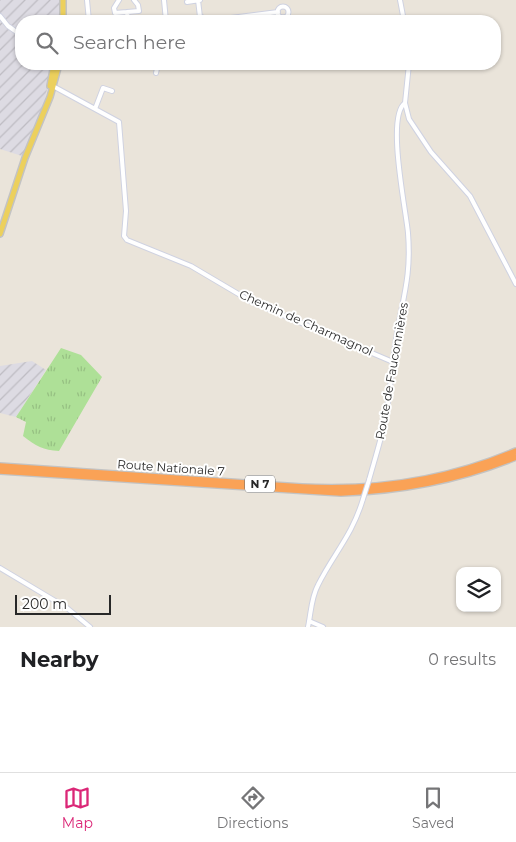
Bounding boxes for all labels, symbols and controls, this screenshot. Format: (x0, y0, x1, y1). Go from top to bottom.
search box (15, 15, 501, 70)
icon: search (33, 29, 61, 57)
text: Search here (73, 31, 186, 54)
street label: Chemin de Charmagnol (237, 286, 375, 359)
street label: Route de Fauconnières (372, 301, 411, 441)
street label: Route Nationale 7 (117, 456, 225, 479)
road number: N 7 (245, 476, 275, 492)
map controls (456, 567, 501, 612)
button: layers (456, 567, 501, 612)
scale bar (15, 592, 111, 615)
text: 200 m (22, 595, 67, 613)
text: Nearby (20, 647, 99, 672)
text: 0 results (428, 650, 496, 669)
tab: Map (62, 784, 93, 832)
tab: Directions (217, 784, 288, 832)
tab: Saved (412, 784, 454, 832)

